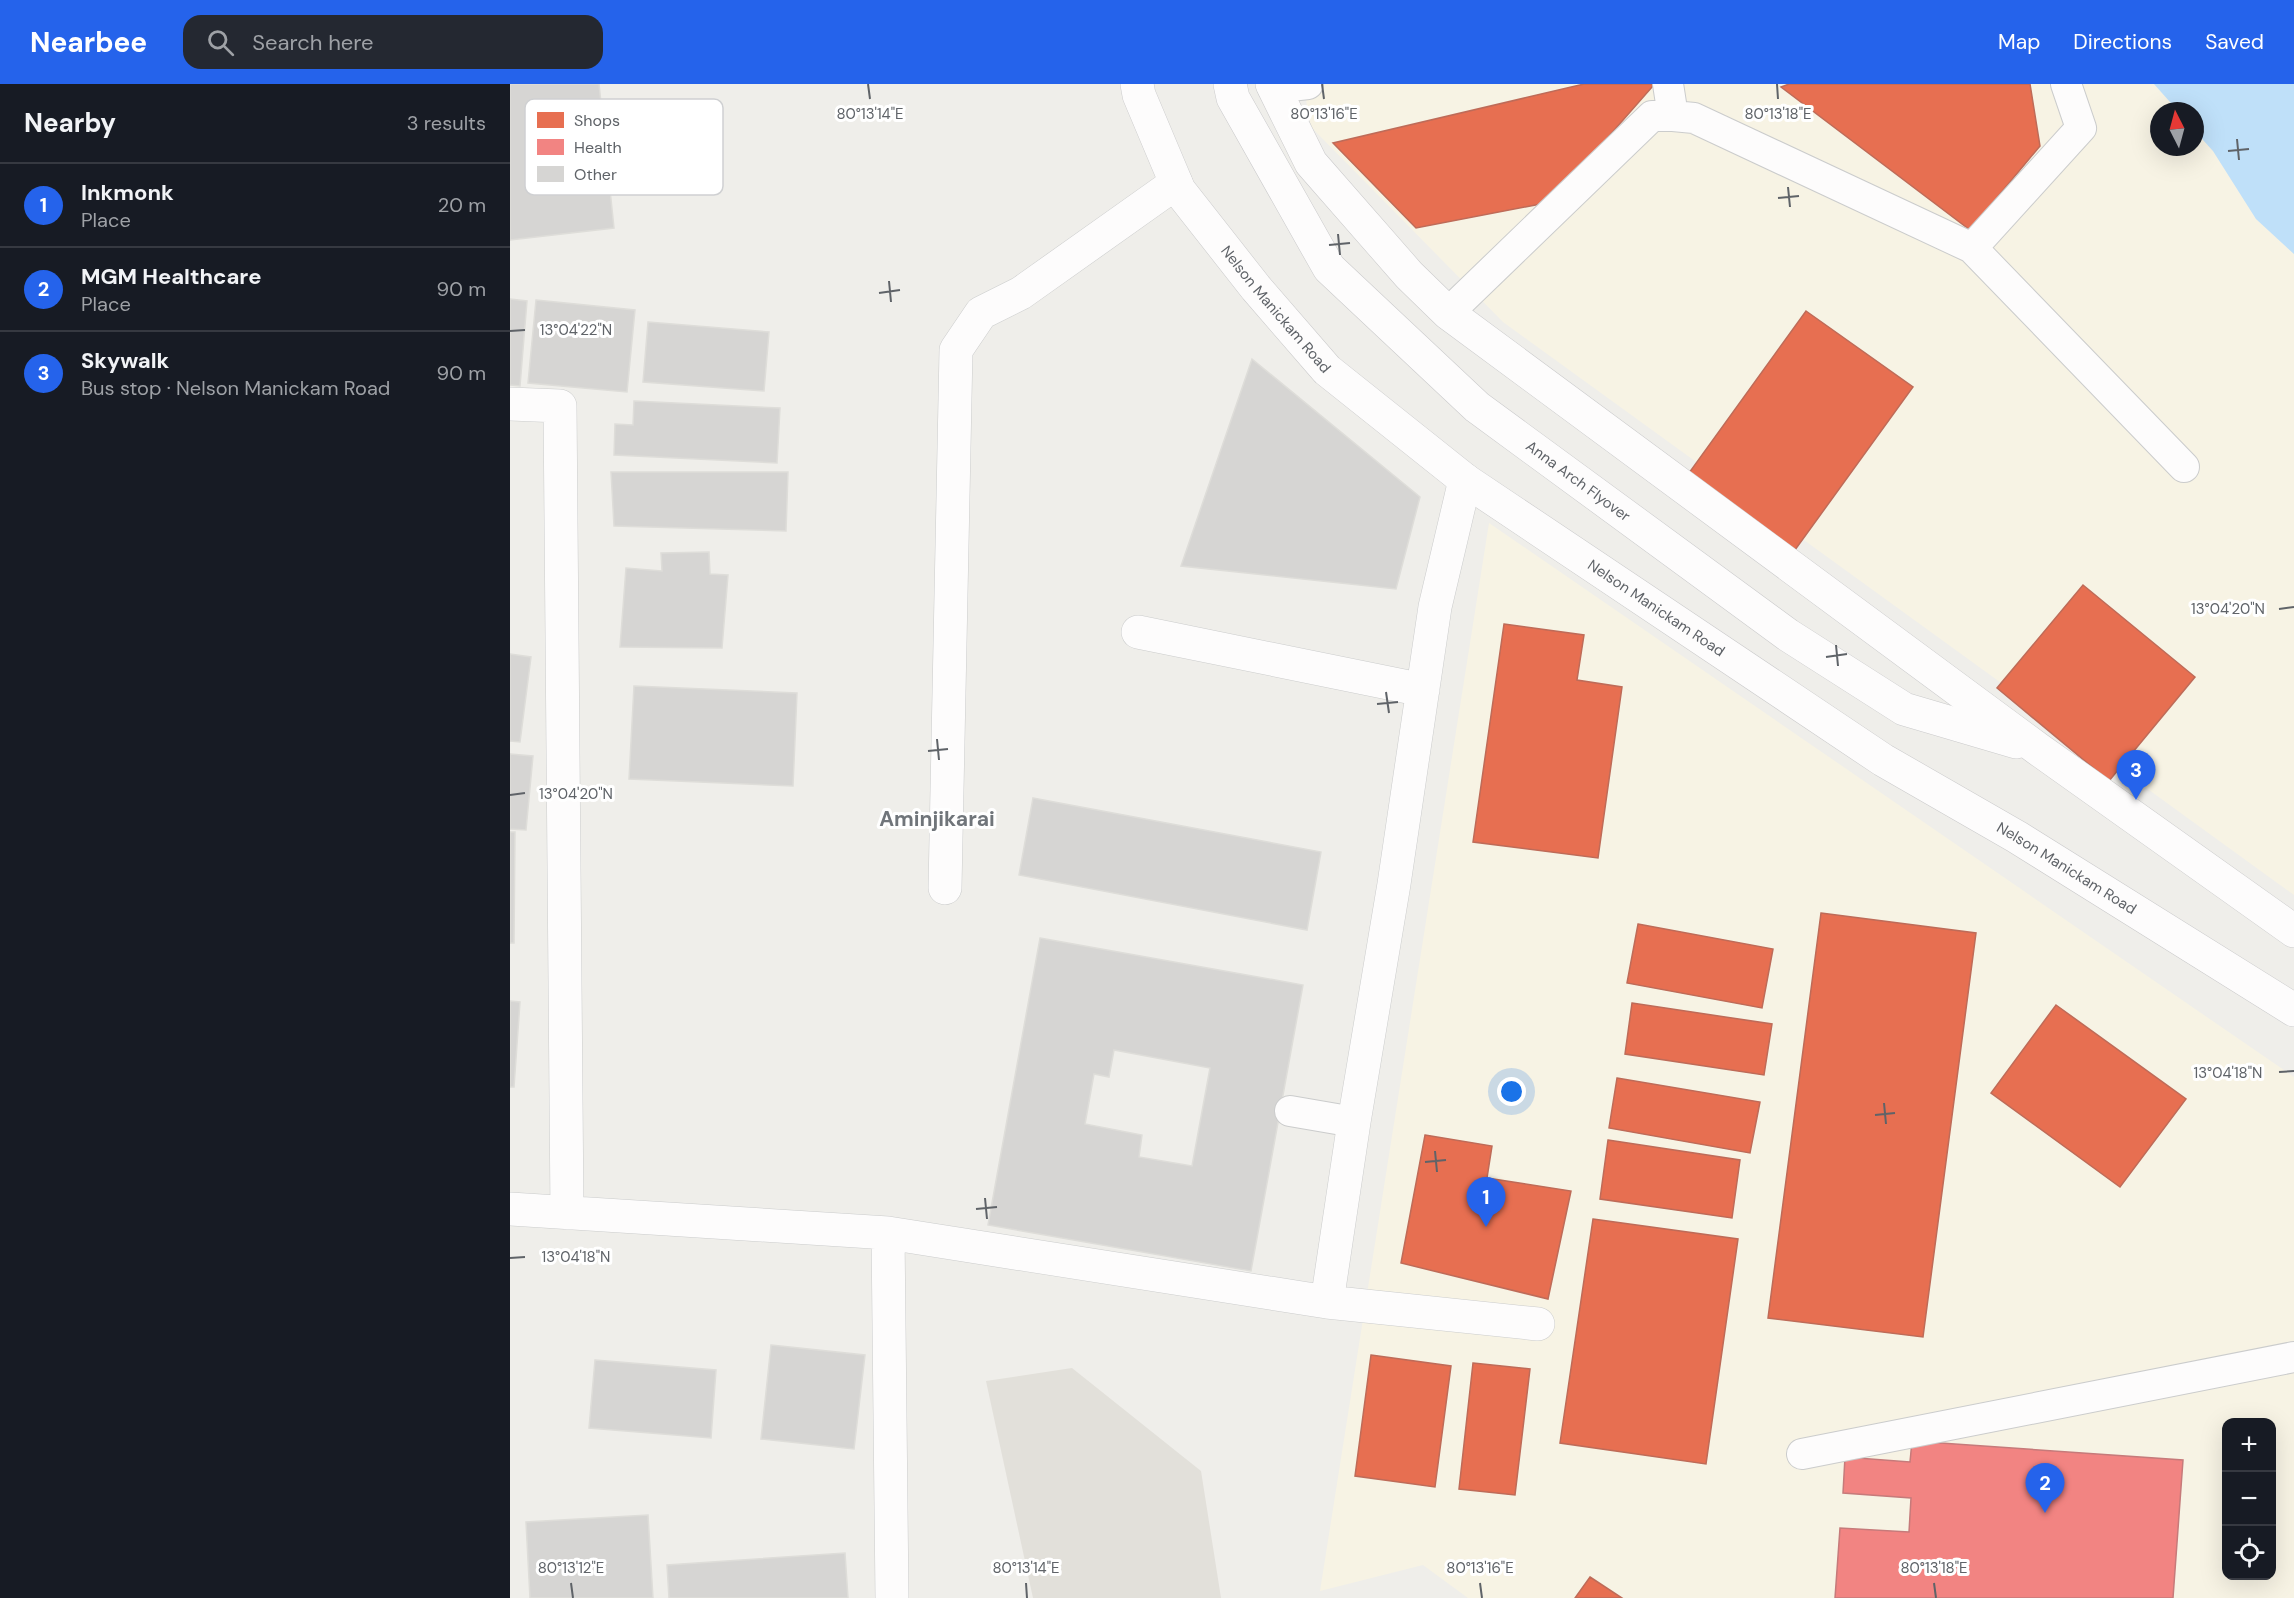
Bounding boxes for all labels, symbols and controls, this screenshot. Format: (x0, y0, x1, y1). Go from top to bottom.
search box (183, 15, 603, 69)
text: Nearbee (30, 24, 147, 61)
icon: search (204, 26, 237, 59)
text: Search here (252, 28, 374, 57)
text: Map (1998, 28, 2040, 56)
text: Directions (2073, 28, 2172, 56)
text: Saved (2205, 28, 2264, 56)
legend (525, 99, 723, 195)
north arrow (2150, 102, 2204, 156)
text: 80°13'14"E (836, 104, 904, 124)
text: 80°13'16"E (1290, 104, 1358, 124)
text: 80°13'18"E (1744, 104, 1812, 124)
text: Nearby (24, 106, 116, 140)
text: 3 results (407, 110, 486, 136)
text: Shops (574, 110, 620, 131)
text: Health (574, 137, 622, 158)
text: Other (574, 164, 617, 185)
text: Inkmonk (81, 178, 174, 207)
text: 1 (40, 192, 47, 218)
text: 20 m (438, 192, 486, 218)
text: Place (81, 207, 131, 233)
street label: Nelson Manickam Road (1216, 241, 1335, 377)
text: MGM Healthcare (81, 262, 261, 291)
text: 2 (38, 276, 49, 302)
text: 90 m (437, 276, 486, 302)
text: Place (81, 291, 131, 317)
text: 13°04'22"N (540, 320, 612, 340)
text: Skywalk (81, 346, 169, 375)
text: 3 (37, 360, 50, 386)
text: 90 m (437, 360, 486, 386)
text: Bus stop · Nelson Manickam Road (81, 375, 390, 401)
street label: Anna Arch Flyover (1522, 436, 1635, 526)
street label: Nelson Manickam Road (1584, 555, 1729, 661)
text: 13°04'20"N (2191, 599, 2265, 619)
pin: 3 (2116, 750, 2156, 800)
text: 13°04'20"N (539, 784, 613, 804)
district label: Aminjikarai (879, 805, 995, 833)
street label: Nelson Manickam Road (1993, 817, 2140, 919)
text: 13°04'18"N (2194, 1063, 2262, 1083)
your location (1497, 1077, 1526, 1106)
pin: 1 (1466, 1178, 1506, 1227)
text: 13°04'18"N (542, 1247, 610, 1267)
map controls (2222, 1418, 2276, 1580)
button: + (2222, 1418, 2276, 1472)
pin: 2 (2026, 1464, 2065, 1513)
button: − (2222, 1472, 2276, 1526)
button: locate (2222, 1526, 2276, 1580)
text: 80°13'12"E (538, 1558, 604, 1578)
text: 80°13'14"E (992, 1558, 1060, 1578)
text: 80°13'16"E (1446, 1558, 1514, 1578)
text: 80°13'18"E (1900, 1558, 1968, 1578)

